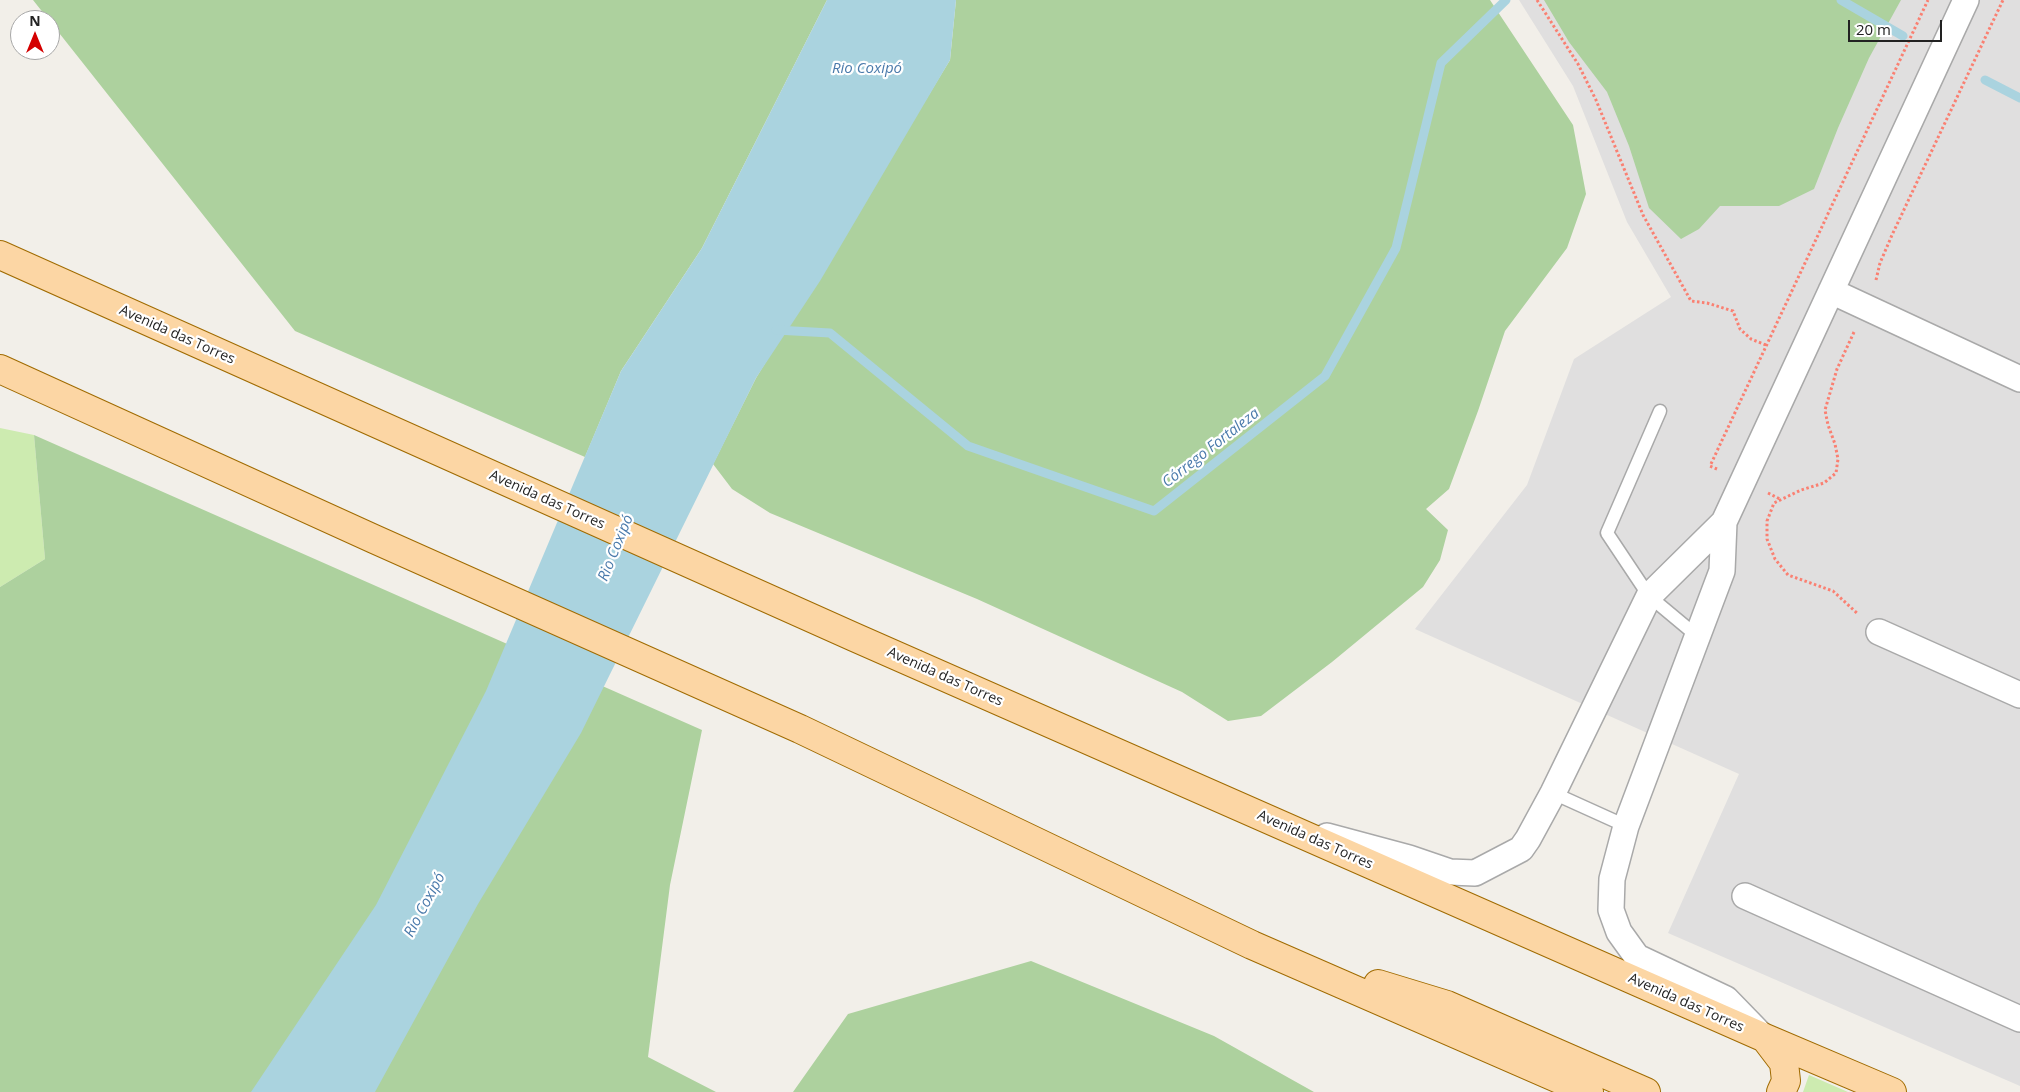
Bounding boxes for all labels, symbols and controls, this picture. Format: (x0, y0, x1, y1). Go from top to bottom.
north arrow (10, 10, 60, 60)
scale bar (1850, 10, 1944, 42)
text: N (29, 11, 41, 30)
text: 20 m (1856, 19, 1891, 39)
water label: Rio Coxipó (832, 60, 902, 78)
street label: Avenida das Torres (117, 302, 237, 368)
water label: Córrego Fortaleza (1159, 405, 1263, 491)
street label: Avenida das Torres (487, 467, 607, 533)
water label: Rio Coxipó (595, 512, 637, 584)
street label: Avenida das Torres (885, 644, 1005, 710)
street label: Avenida das Torres (1255, 807, 1375, 873)
water label: Rio Coxipó (401, 870, 449, 940)
street label: Avenida das Torres (1626, 970, 1746, 1036)

